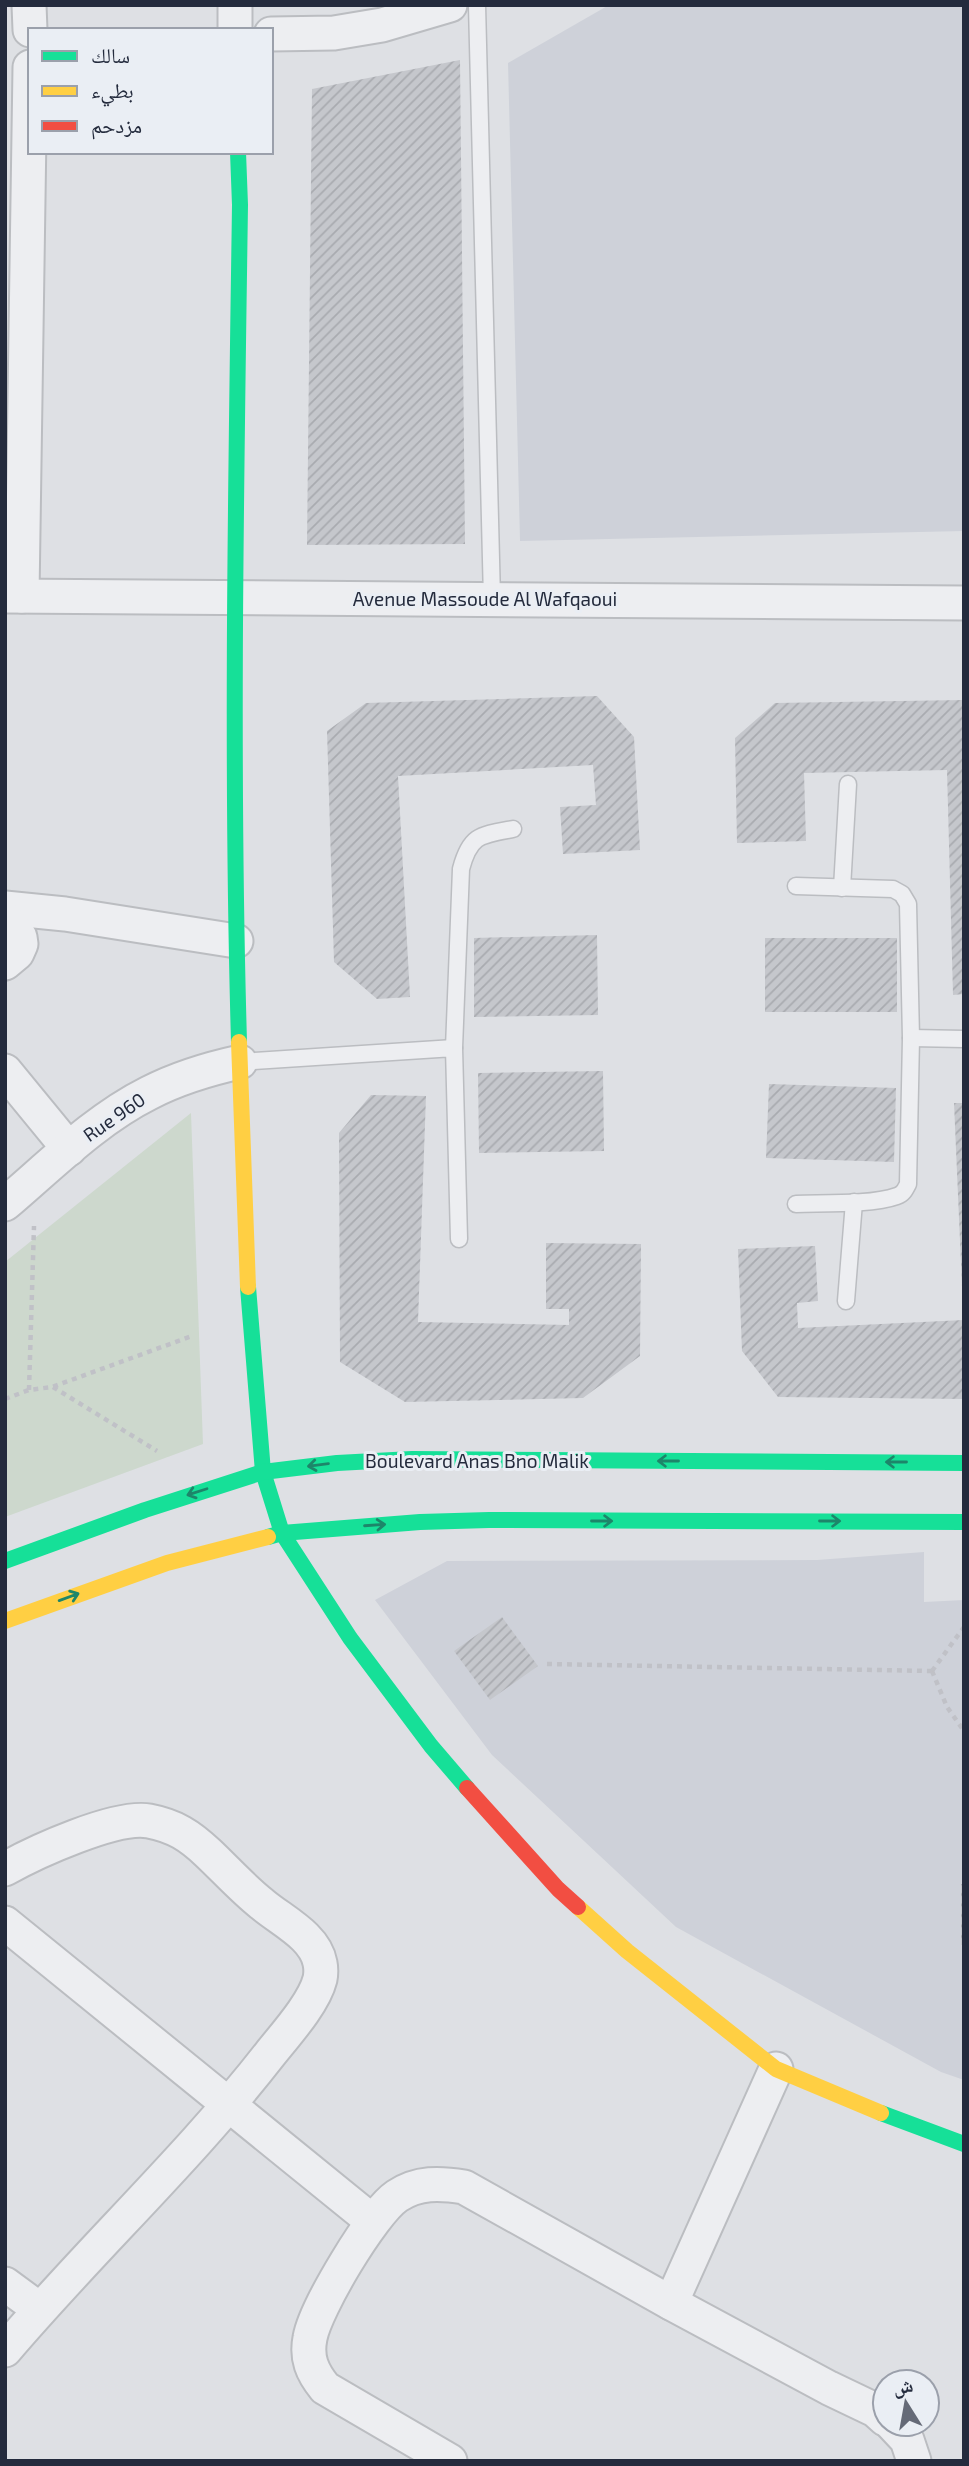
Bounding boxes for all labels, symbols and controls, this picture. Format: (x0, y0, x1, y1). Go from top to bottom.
legend (28, 28, 273, 154)
text: سالك (91, 42, 130, 67)
text: بطيء (91, 77, 134, 107)
text: مزدحم (91, 112, 142, 140)
street label: Avenue Massoude Al Wafqaoui (353, 587, 617, 610)
street label: Rue 960 (78, 1087, 149, 1146)
street label: Boulevard Anas Bno Malik (365, 1449, 589, 1472)
one-way arrow (657, 1454, 680, 1467)
one-way arrow (884, 1455, 907, 1469)
one-way arrow (307, 1459, 330, 1472)
one-way arrow (187, 1487, 209, 1499)
one-way arrow (590, 1514, 613, 1528)
one-way arrow (818, 1514, 841, 1528)
one-way arrow (363, 1518, 386, 1531)
one-way arrow (58, 1590, 80, 1603)
north arrow (871, 2368, 941, 2438)
text: ش (891, 2373, 915, 2400)

